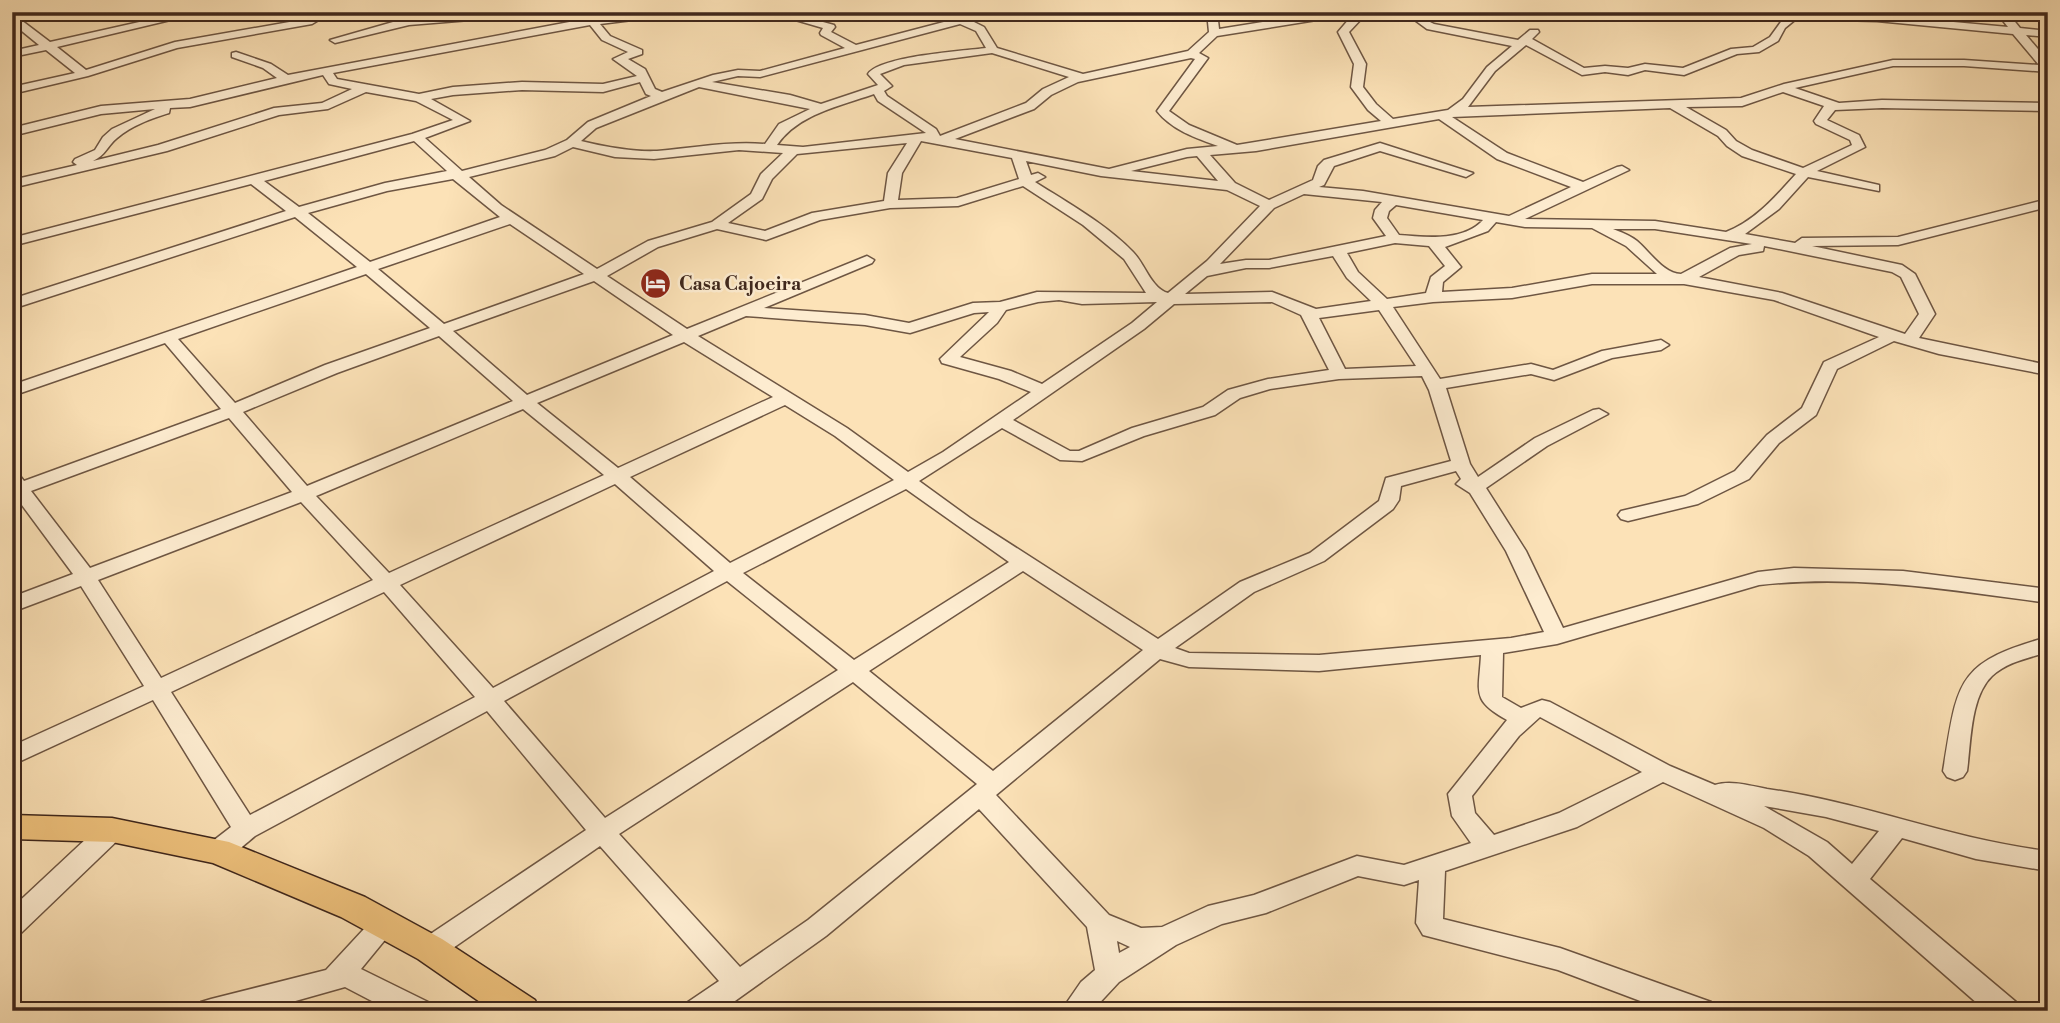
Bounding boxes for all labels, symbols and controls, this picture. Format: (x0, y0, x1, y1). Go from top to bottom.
hotel icon: Casa Cajoeira (639, 267, 673, 301)
place label: Casa Cajoeira (679, 272, 802, 296)

